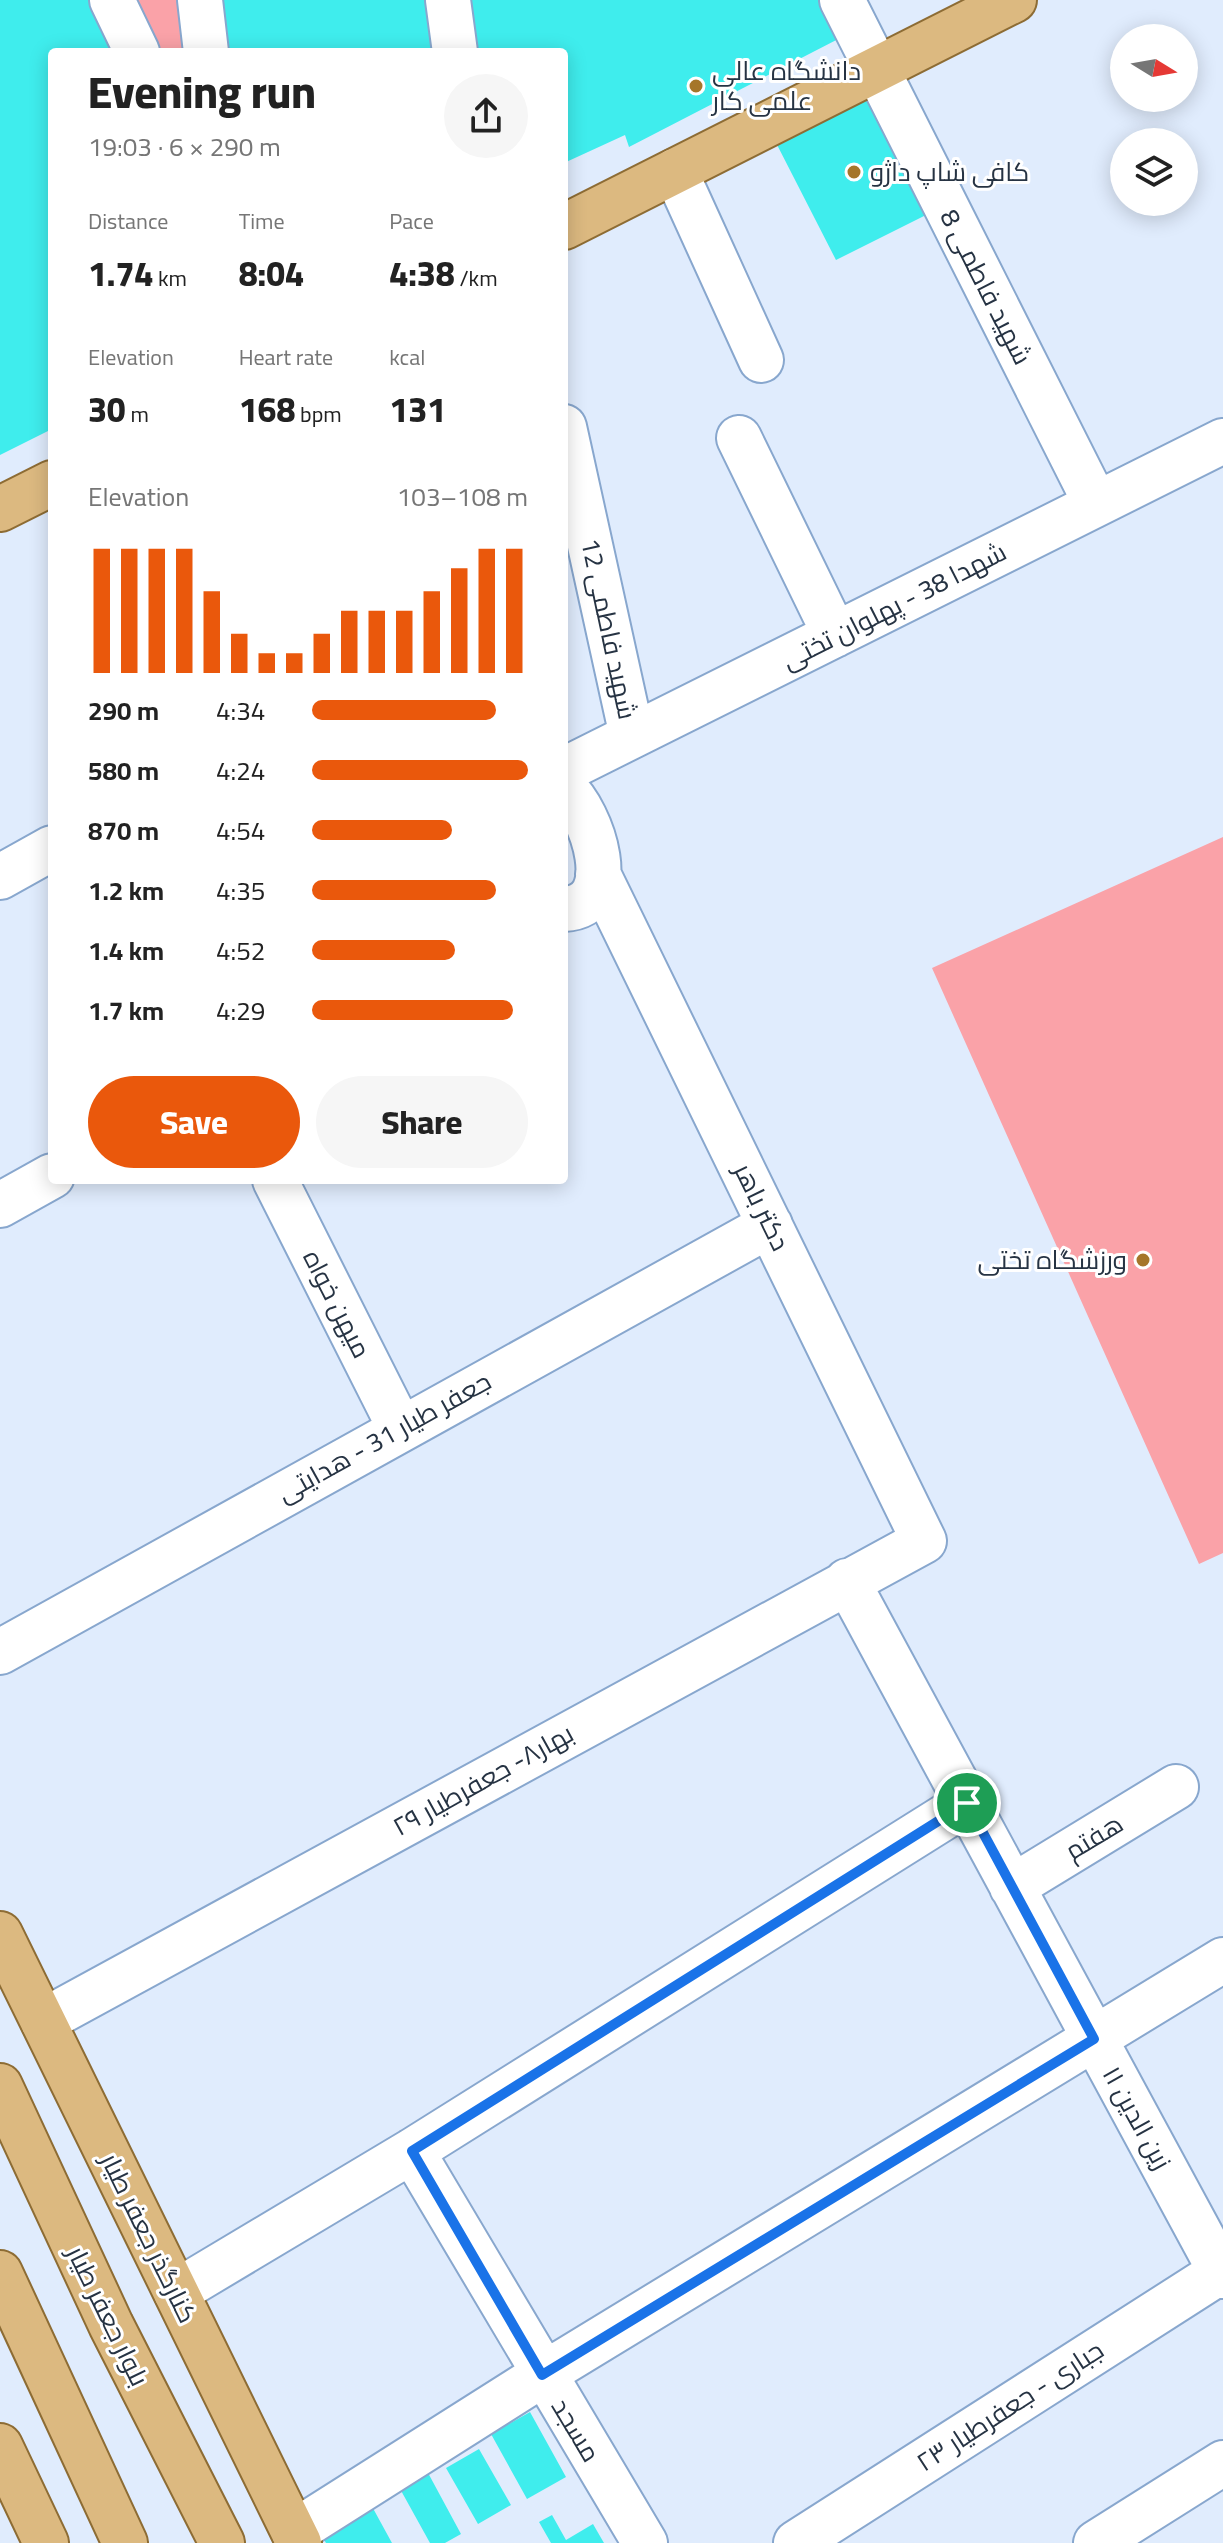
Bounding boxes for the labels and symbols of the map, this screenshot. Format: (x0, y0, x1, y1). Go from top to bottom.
north arrow (1110, 24, 1198, 112)
place label: دانشگاه عالی علمی کار (710, 46, 861, 125)
marker: دانشگاه عالی علمی کار (687, 77, 705, 95)
place label: کافی شاپ داژو (870, 147, 1029, 196)
marker: کافی شاپ داژو (845, 163, 863, 181)
street label: شهید فاطمی 8 (926, 200, 1047, 373)
street label: شهدا 38 - پهلوان تختی (772, 528, 1015, 684)
street label: شهید فاطمی 12 (566, 534, 653, 724)
street label: دکتر باهر (719, 1152, 805, 1259)
place label: ورزشگاه تختی (977, 1235, 1127, 1284)
street label: میهن خواه (289, 1241, 386, 1367)
marker: ورزشگاه تختی (1134, 1251, 1152, 1269)
street label: جعفر طیار 31 - هدایتی (267, 1357, 500, 1516)
street label: بهار۸- جعفرطیار ۲۹ (383, 1709, 583, 1850)
pin (933, 1769, 1001, 1837)
street label: هفتم (1055, 1800, 1133, 1874)
street label: زین الدین ۱۱ (1089, 2057, 1186, 2179)
street label: کنارگذر جعفر طیار (86, 2142, 212, 2332)
street label: بلوار جعفر طیار (52, 2235, 164, 2395)
street label: جباری - جعفرطیار ۲۳ (906, 2326, 1114, 2485)
street label: مسجد (538, 2388, 615, 2472)

